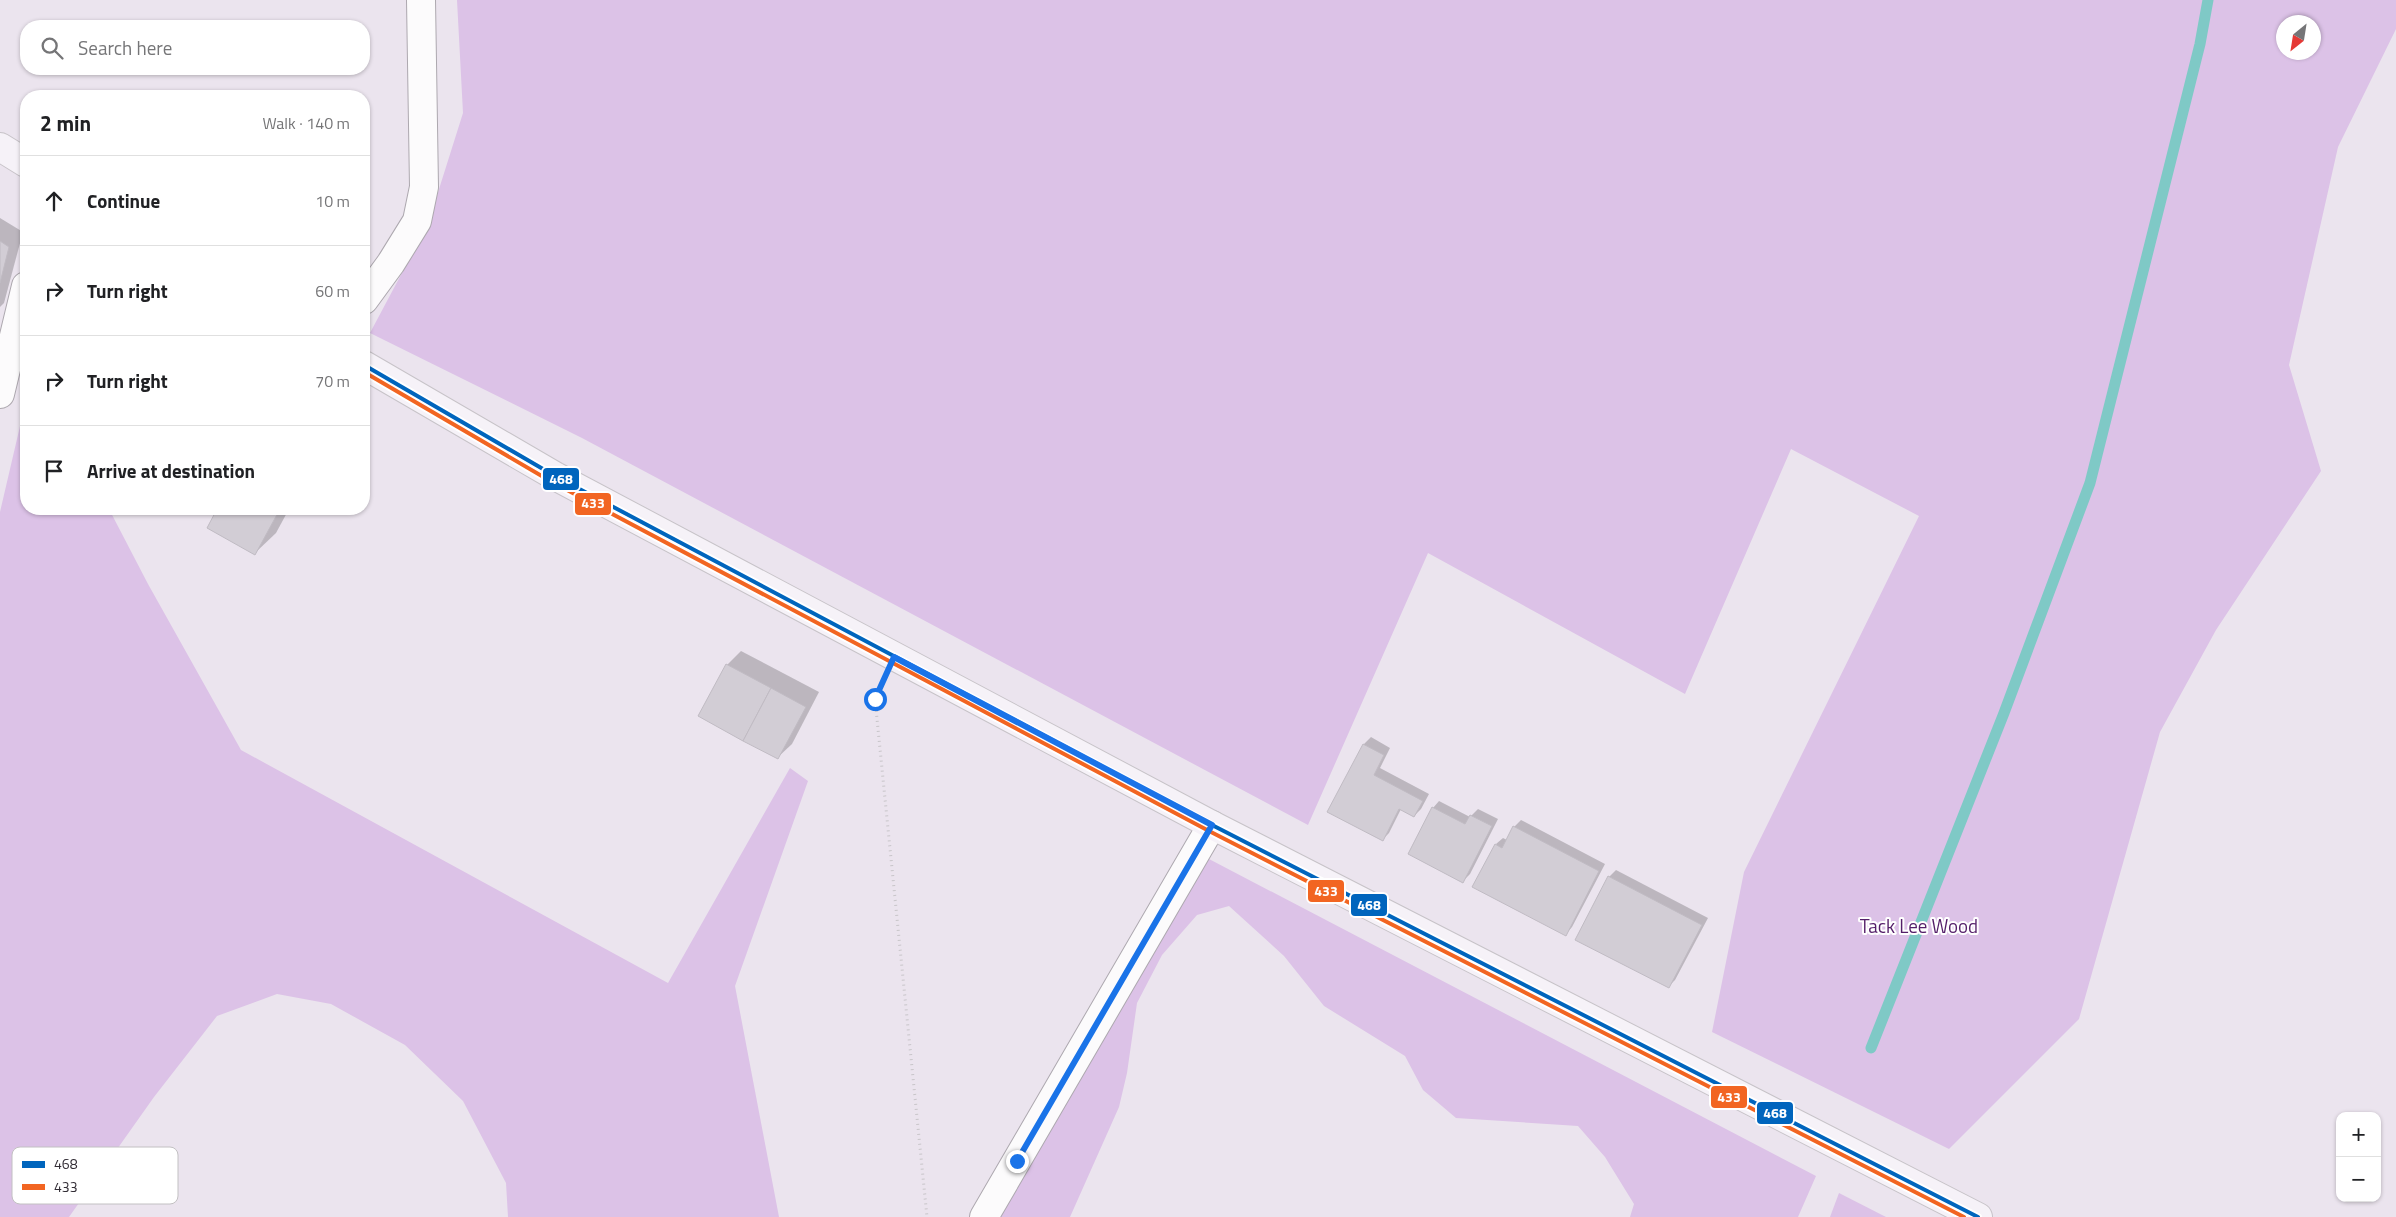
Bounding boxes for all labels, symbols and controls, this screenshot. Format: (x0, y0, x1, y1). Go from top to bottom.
north arrow (2276, 15, 2321, 60)
search box (20, 20, 370, 75)
text: Search here (78, 33, 172, 62)
icon: search (38, 34, 66, 62)
text: 2 min (40, 107, 91, 139)
text: Walk · 140 m (262, 111, 350, 135)
text: Continue (87, 186, 160, 215)
icon: ahead (40, 187, 68, 215)
text: 10 m (315, 189, 350, 213)
text: Turn right (87, 276, 168, 305)
icon: right (40, 277, 68, 305)
text: 60 m (315, 279, 350, 303)
text: Turn right (87, 366, 168, 395)
icon: right (40, 367, 68, 395)
text: 70 m (315, 369, 350, 393)
text: Arrive at destination (87, 456, 255, 485)
icon: arrive (40, 457, 68, 485)
line badge: 468 (542, 467, 580, 491)
text: 468 (549, 468, 573, 489)
line badge: 433 (574, 492, 612, 516)
text: 433 (581, 492, 605, 513)
route start (864, 688, 887, 711)
line badge: 433 (1307, 879, 1345, 903)
text: 433 (1314, 880, 1338, 901)
line badge: 468 (1350, 893, 1388, 917)
text: 468 (1357, 894, 1381, 915)
park label: Tack Lee Wood (1860, 911, 1978, 940)
line badge: 433 (1710, 1085, 1748, 1109)
text: 433 (1717, 1086, 1741, 1107)
line badge: 468 (1756, 1101, 1794, 1125)
text: 468 (1763, 1102, 1787, 1123)
map controls (2336, 1112, 2381, 1202)
button: + (2336, 1112, 2381, 1157)
legend (12, 1147, 178, 1204)
route end (1006, 1150, 1029, 1173)
text: 468 (54, 1153, 78, 1174)
button: − (2336, 1157, 2381, 1202)
text: 433 (54, 1176, 78, 1197)

